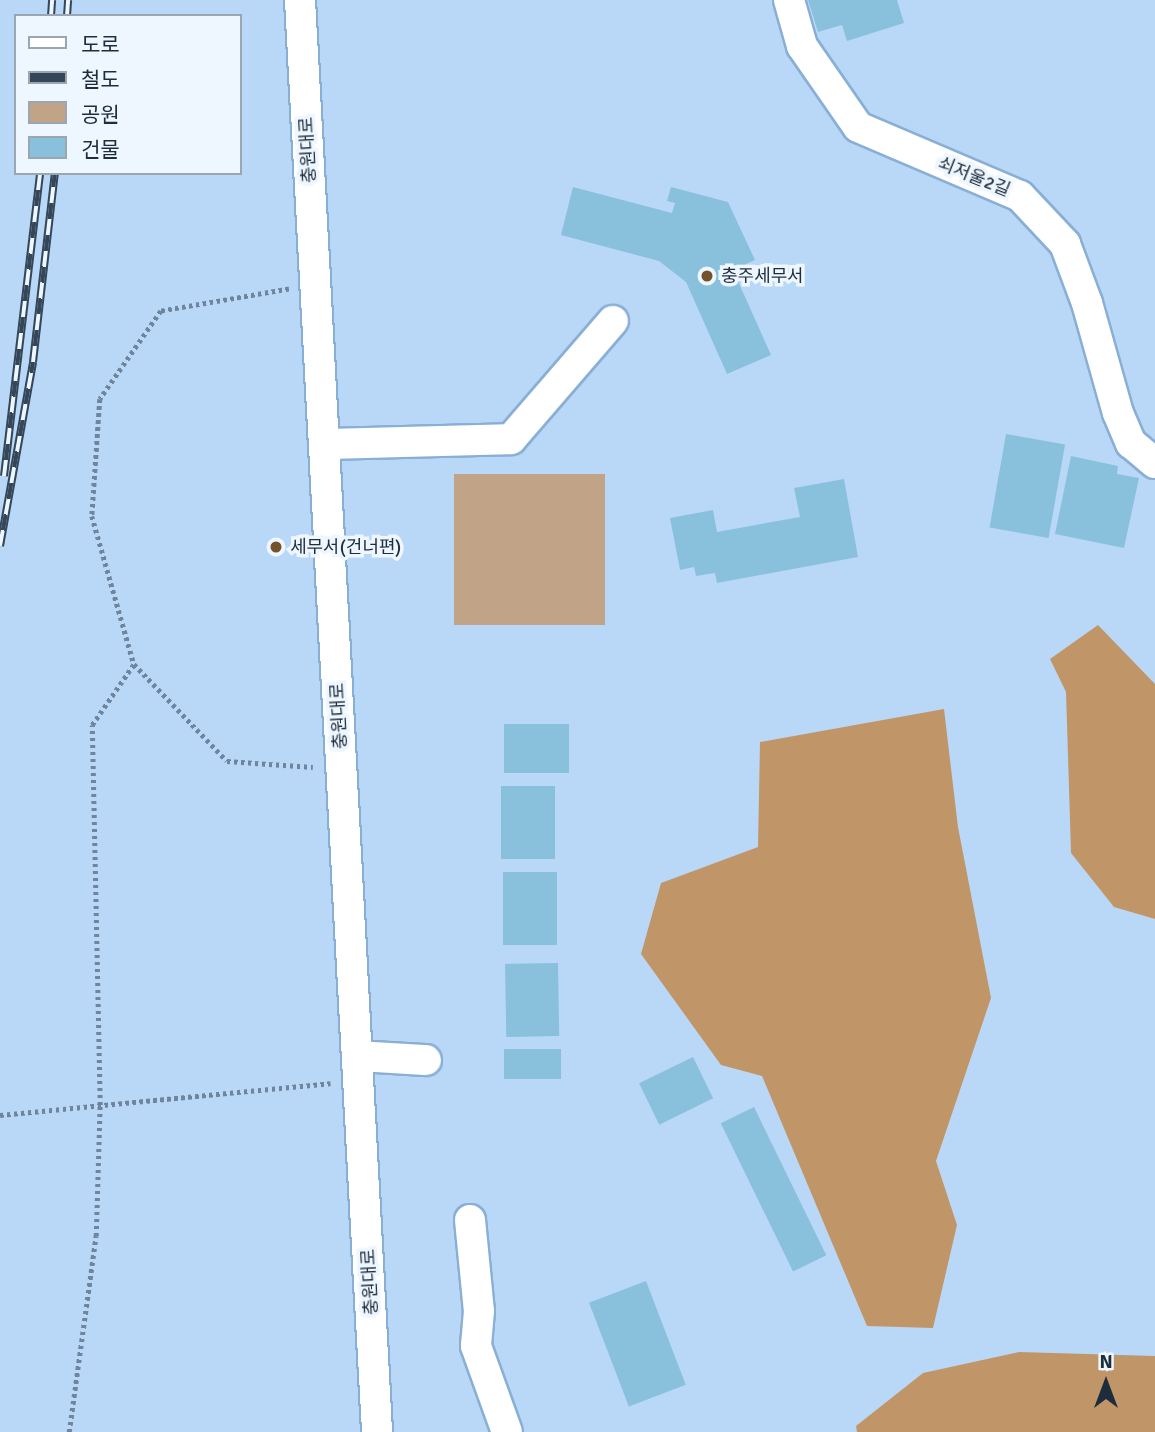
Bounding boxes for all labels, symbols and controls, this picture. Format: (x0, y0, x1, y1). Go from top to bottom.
legend (14, 14, 242, 175)
text: 도로 (81, 32, 120, 58)
text: 철도 (81, 67, 120, 93)
text: 공원 (81, 102, 120, 128)
street label: 충원대로 (295, 116, 321, 184)
text: 건물 (81, 137, 120, 163)
street label: 쇠저울2길 (935, 153, 1013, 201)
place label: 충주세무서 (721, 265, 804, 287)
marker: 충주세무서 (699, 268, 715, 284)
place label: 세무서(건너편) (290, 536, 401, 558)
marker: 세무서(건너편) (268, 539, 284, 555)
street label: 충원대로 (326, 682, 352, 750)
street label: 충원대로 (357, 1248, 383, 1316)
north arrow (1071, 1348, 1141, 1418)
text: N (1099, 1350, 1113, 1374)

